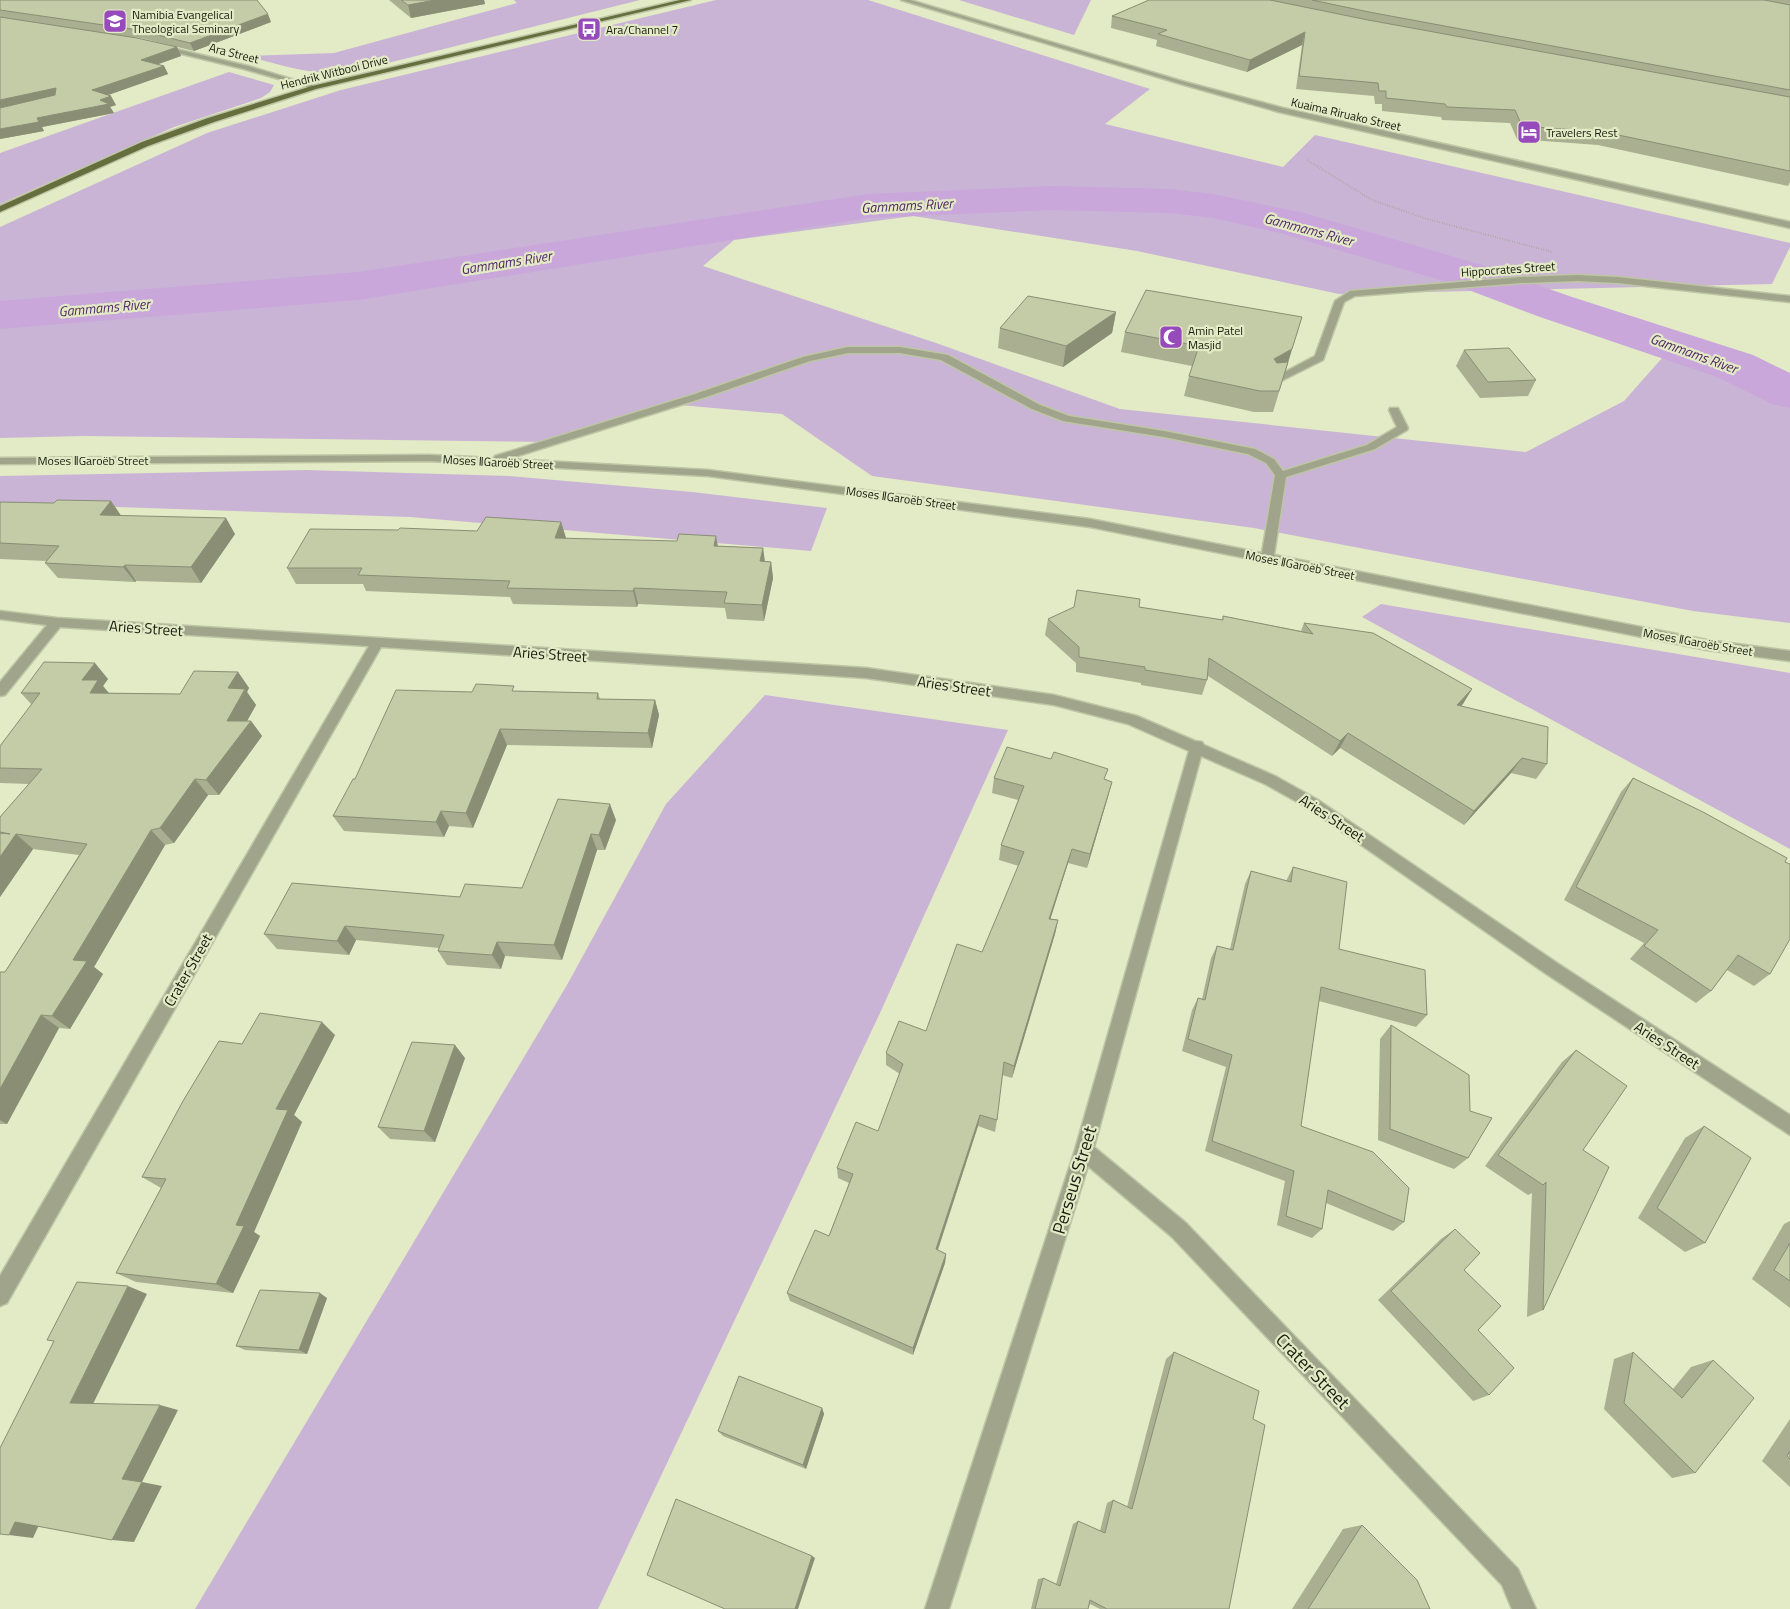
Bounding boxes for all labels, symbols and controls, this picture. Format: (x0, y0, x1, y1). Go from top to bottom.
place label: Namibia Evangelical Theological Seminary (132, 5, 240, 38)
school or university icon: Namibia Evangelical Theological Seminary (102, 8, 128, 34)
bus stop icon: Ara/Channel 7 (576, 16, 602, 42)
place label: Ara/Channel 7 (606, 20, 678, 39)
street label: Ara Street (207, 38, 262, 69)
street label: Hendrik Witbooi Drive (278, 49, 390, 95)
street label: Kuaima Riruako Street (1289, 92, 1404, 136)
hotel icon: Travelers Rest (1516, 119, 1542, 145)
place label: Travelers Rest (1546, 123, 1618, 142)
water label: Gammams River (861, 192, 955, 218)
water label: Gammams River (1262, 207, 1357, 251)
water label: Gammams River (459, 244, 554, 280)
street label: Hippocrates Street (1460, 256, 1557, 282)
water label: Gammams River (58, 292, 152, 321)
place label: Amin Patel Masjid (1188, 321, 1243, 354)
mosque icon: Amin Patel Masjid (1158, 324, 1184, 350)
water label: Gammams River (1647, 327, 1742, 379)
street label: Moses ǁGaroëb Street (442, 450, 555, 474)
street label: Moses ǁGaroëb Street (38, 451, 149, 470)
street label: Moses ǁGaroëb Street (845, 481, 958, 515)
street label: Moses ǁGaroëb Street (1244, 545, 1357, 585)
street label: Aries Street (108, 614, 184, 642)
street label: Moses ǁGaroëb Street (1642, 623, 1755, 661)
street label: Aries Street (512, 640, 588, 668)
street label: Aries Street (916, 669, 993, 703)
street label: Aries Street (1295, 788, 1370, 848)
street label: Crater Street (158, 929, 219, 1011)
street label: Aries Street (1630, 1015, 1705, 1075)
street label: Perseus Street (1045, 1122, 1103, 1237)
street label: Crater Street (1270, 1327, 1357, 1416)

